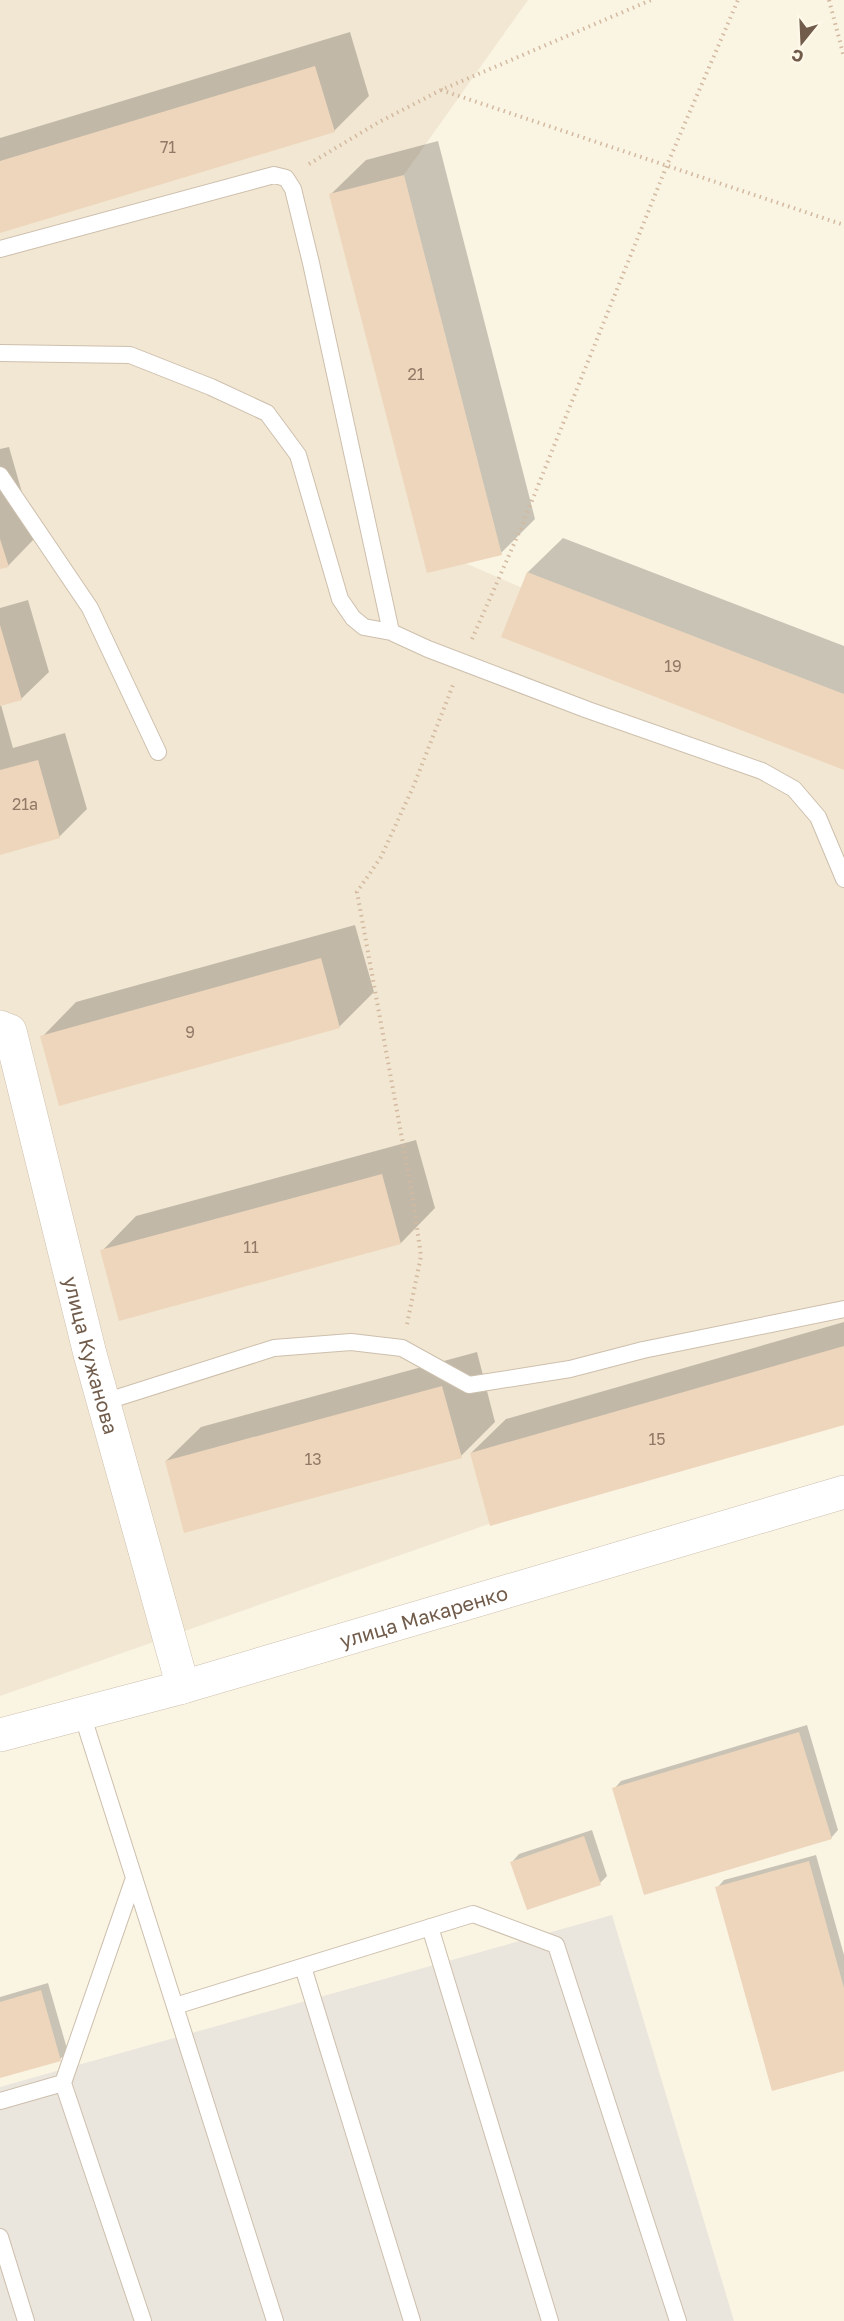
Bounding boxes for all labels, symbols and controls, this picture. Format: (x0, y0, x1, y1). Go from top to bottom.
north arrow (772, 12, 832, 72)
text: С (789, 45, 806, 68)
house number: 71 (160, 137, 176, 157)
house number: 21 (407, 364, 425, 384)
house number: 19 (664, 656, 682, 676)
house number: 21а (12, 794, 38, 814)
house number: 9 (185, 1022, 195, 1042)
house number: 11 (243, 1237, 259, 1257)
street label: улица Кужанова (59, 1274, 124, 1437)
house number: 15 (648, 1429, 666, 1449)
house number: 13 (304, 1449, 322, 1469)
street label: улица Макаренко (337, 1580, 510, 1652)

